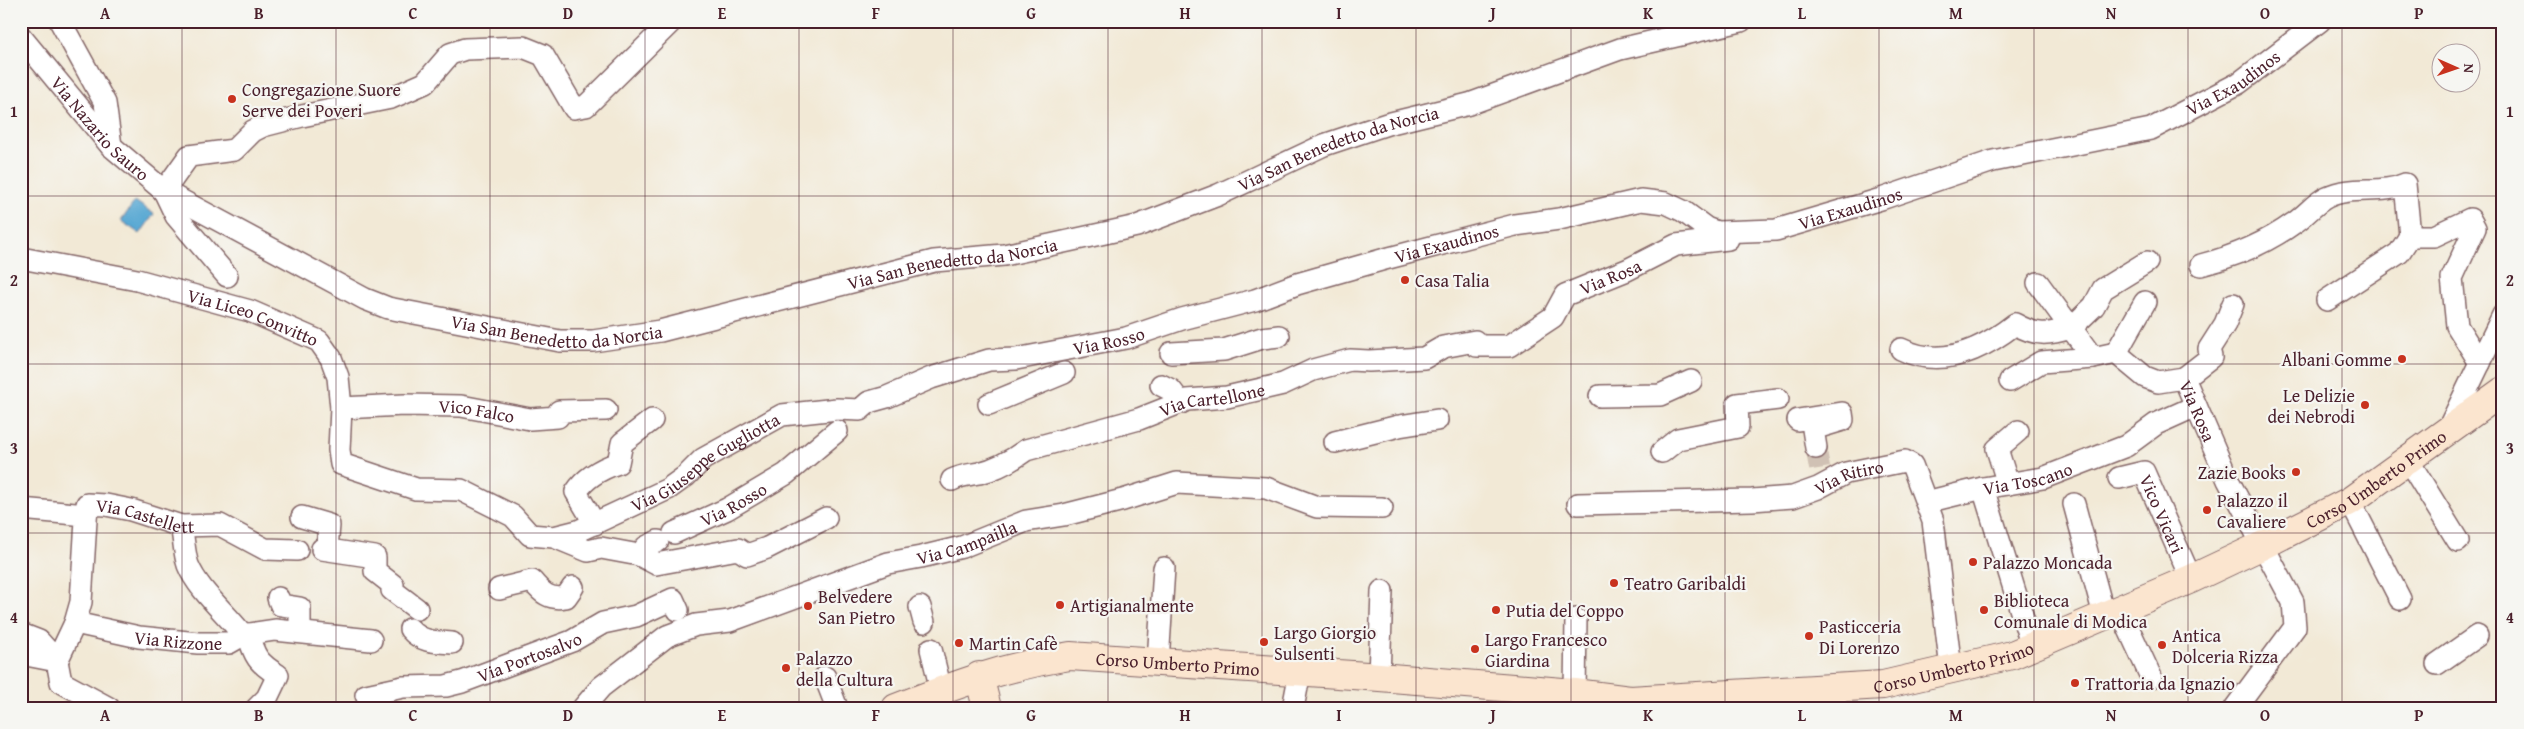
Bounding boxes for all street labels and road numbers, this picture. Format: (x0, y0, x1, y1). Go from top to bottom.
street label: Via Exaudinos (2181, 43, 2286, 122)
street label: Via Nazario Sauro (45, 70, 156, 187)
street label: Via San Benedetto da Norcia (1233, 98, 1442, 198)
street label: Via Exaudinos (1795, 179, 1906, 236)
street label: Via Exaudinos (1391, 216, 1502, 270)
street label: Via San Benedetto da Norcia (844, 230, 1060, 296)
street label: Via Rosa (1575, 251, 1646, 301)
street label: Via Liceo Convitto (185, 281, 323, 353)
street label: Via San Benedetto da Norcia (449, 307, 665, 355)
street label: Via Rosso (1071, 319, 1148, 361)
street label: Via Cartellone (1155, 375, 1267, 423)
street label: Via Rosa (2173, 376, 2223, 446)
street label: Vico Falco (438, 392, 517, 429)
street label: Via Giuseppe Gugliotta (626, 405, 785, 518)
street label: Corso Umberto Primo (2301, 422, 2452, 535)
street label: Via Ritiro (1809, 452, 1886, 501)
street label: Via Toscano (1981, 455, 2076, 501)
street label: Vico Vicari (2133, 470, 2191, 557)
street label: Via Rosso (696, 475, 772, 533)
street label: Via Castellett (96, 491, 195, 539)
street label: Via Campailla (914, 513, 1021, 571)
street label: Via Rizzone (133, 623, 222, 657)
street label: Via Portosalvo (473, 625, 587, 689)
street label: Corso Umberto Primo (1873, 634, 2038, 699)
street label: Corso Umberto Primo (1095, 644, 1261, 682)

